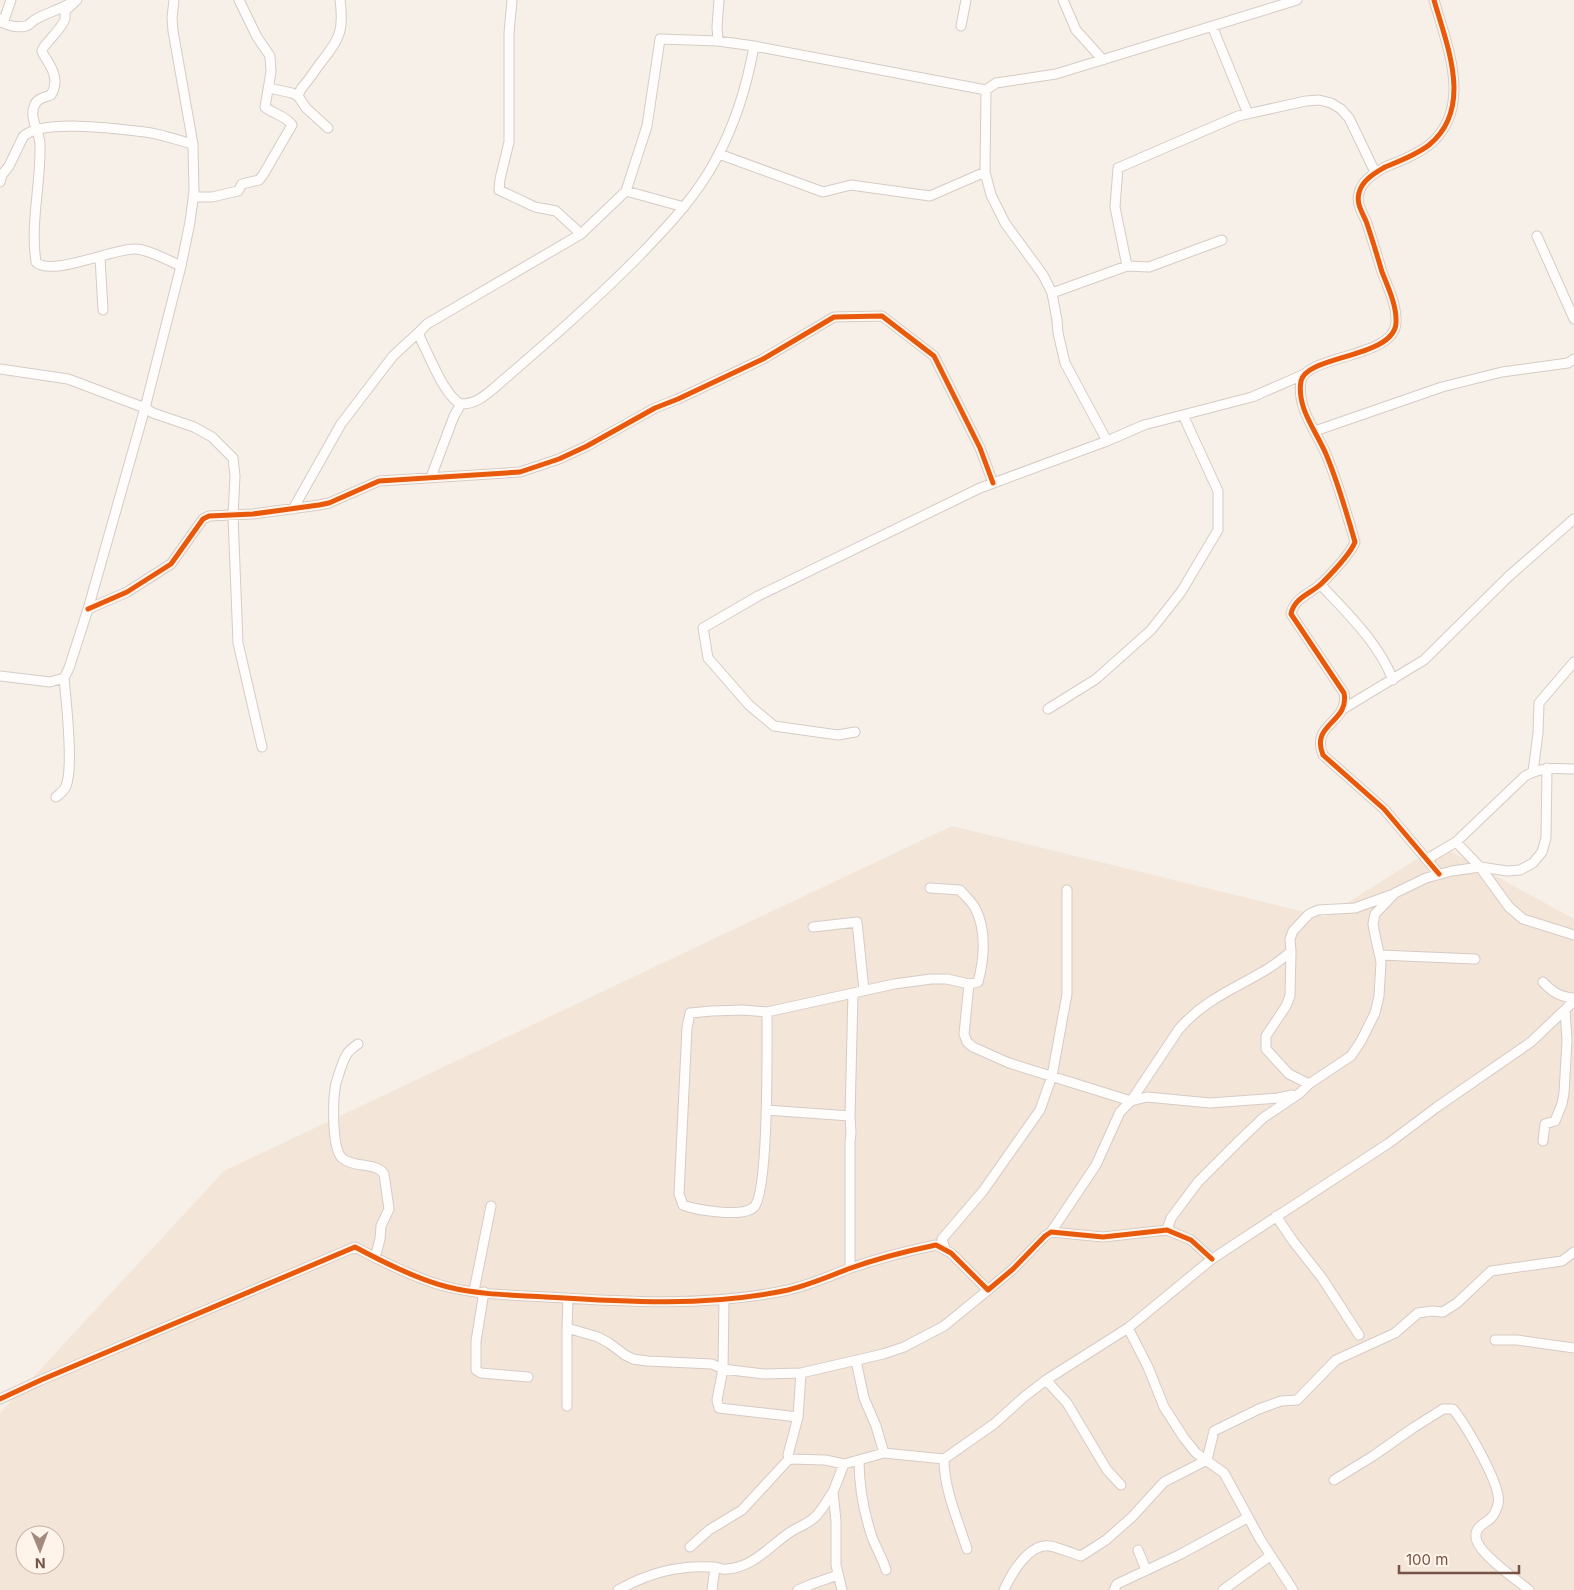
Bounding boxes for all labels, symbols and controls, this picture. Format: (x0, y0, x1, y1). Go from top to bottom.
north arrow (15, 1525, 65, 1575)
scale bar (1399, 1542, 1519, 1574)
text: 100 m (1406, 1550, 1448, 1569)
text: N (35, 1555, 46, 1572)

